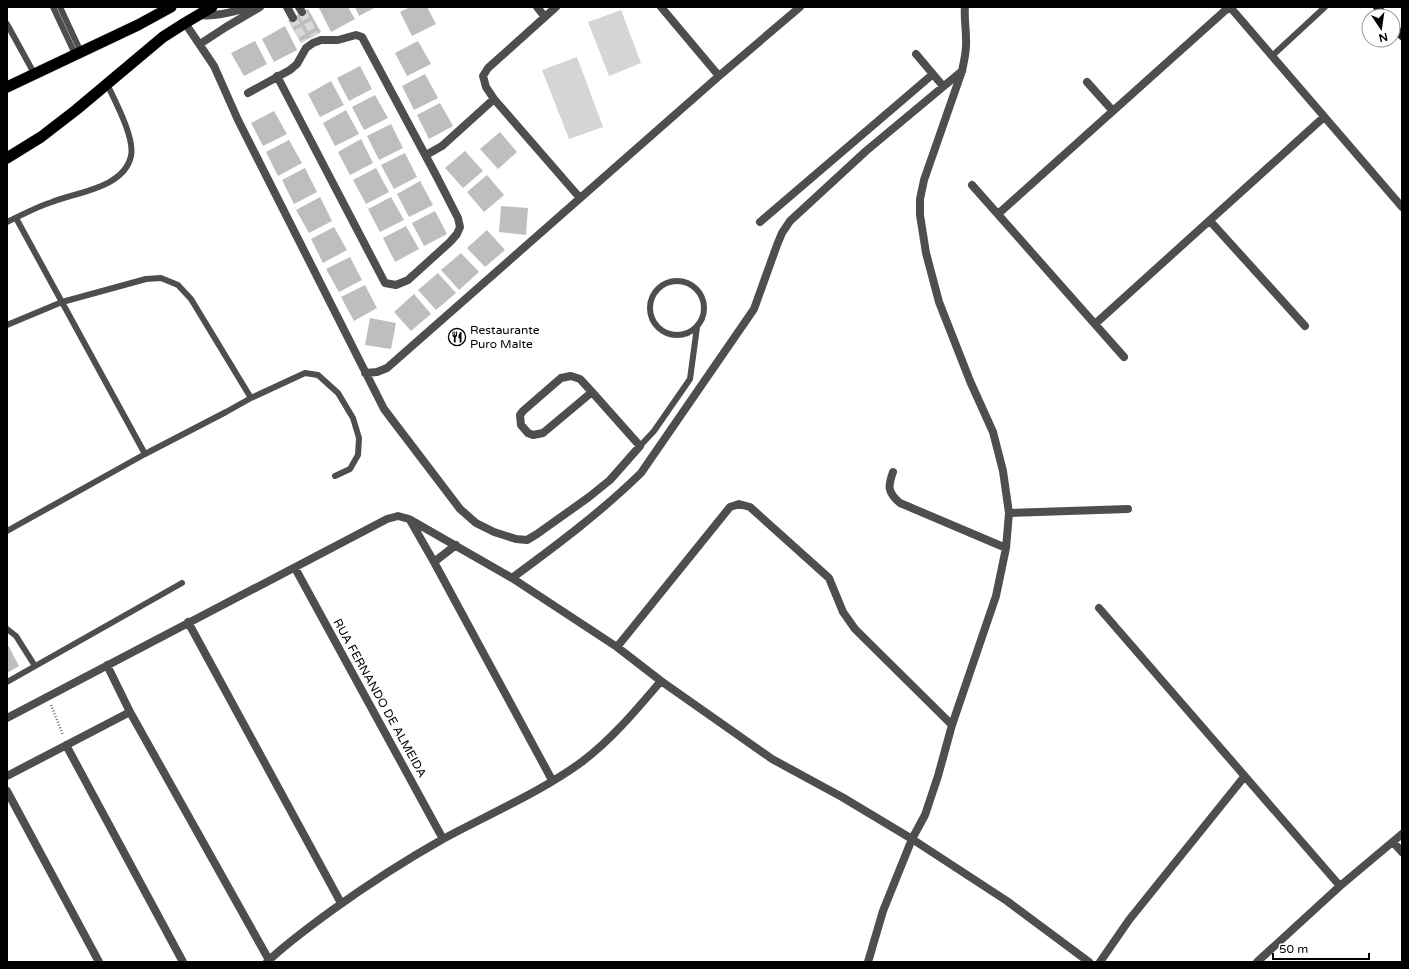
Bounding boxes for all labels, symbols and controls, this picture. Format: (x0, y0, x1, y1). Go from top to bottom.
north arrow (1361, 8, 1401, 48)
text: N (1377, 30, 1389, 45)
place label: Restaurante Puro Malte (470, 323, 540, 351)
restaurant icon: Restaurante Puro Malte (447, 327, 467, 347)
street label: RUA FERNANDO DE ALMEIDA (330, 616, 430, 780)
scale bar (1273, 935, 1369, 961)
text: 50 m (1279, 942, 1308, 956)

